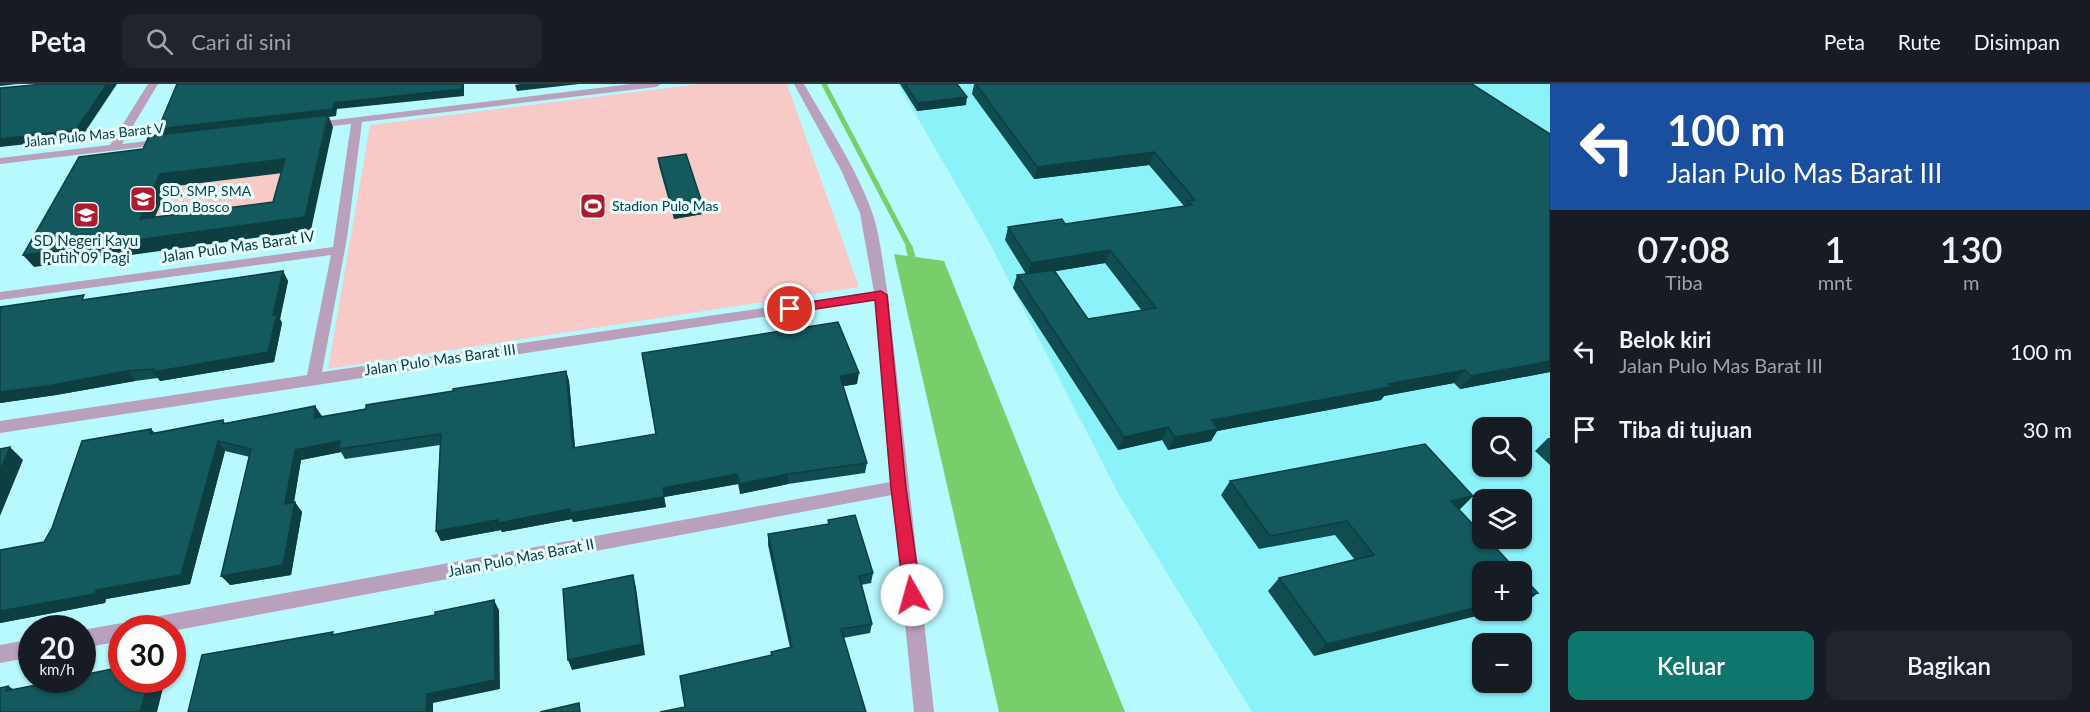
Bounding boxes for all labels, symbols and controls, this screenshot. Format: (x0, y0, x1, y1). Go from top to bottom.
search box (122, 14, 542, 68)
text: Peta (30, 24, 86, 58)
icon: search (143, 25, 176, 58)
text: Cari di sini (191, 28, 291, 55)
text: Peta (1824, 29, 1865, 54)
text: Rute (1898, 29, 1941, 54)
text: Disimpan (1974, 29, 2060, 54)
text: 100 m (1667, 105, 1785, 155)
icon: left (1568, 108, 1646, 186)
street label: Jalan Pulo Mas Barat V (23, 119, 165, 150)
text: Jalan Pulo Mas Barat III (1667, 156, 1942, 189)
place label: SD, SMP, SMA Don Bosco (162, 182, 252, 215)
school or university icon: SD, SMP, SMA Don Bosco (128, 184, 158, 214)
sports icon: Stadion Pulo Mas (578, 191, 608, 221)
place label: Stadion Pulo Mas (612, 197, 719, 214)
school or university icon: SD Negeri Kayu Putih 09 Pagi (71, 200, 101, 230)
street label: Jalan Pulo Mas Barat IV (160, 226, 317, 266)
text: 07:08 (1638, 227, 1730, 271)
text: 1 (1825, 227, 1845, 271)
text: 130 (1940, 227, 2002, 271)
place label: SD Negeri Kayu Putih 09 Pagi (34, 231, 138, 266)
text: Tiba (1665, 270, 1703, 294)
text: mnt (1818, 270, 1852, 294)
text: m (1963, 270, 1979, 294)
pin (764, 283, 815, 334)
icon: arrive (773, 292, 806, 325)
text: Belok kiri (1619, 326, 1711, 353)
icon: left (1568, 335, 1601, 368)
text: 100 m (2010, 338, 2072, 365)
street label: Jalan Pulo Mas Barat III (363, 339, 517, 379)
text: Jalan Pulo Mas Barat III (1619, 353, 1823, 377)
icon: arrive (1568, 413, 1601, 446)
text: Tiba di tujuan (1619, 416, 1752, 443)
text: 30 m (2023, 416, 2072, 443)
map controls (1472, 417, 1532, 693)
button: search (1472, 417, 1532, 477)
button: layers (1472, 489, 1532, 549)
street label: Jalan Pulo Mas Barat II (446, 534, 596, 580)
button: + (1472, 561, 1532, 621)
position arrow (880, 563, 944, 627)
speed limit sign: 30 (108, 615, 186, 693)
text: 20 (40, 629, 74, 665)
button: Keluar (1568, 631, 1814, 700)
button: Bagikan (1826, 631, 2072, 700)
button: − (1472, 633, 1532, 693)
text: km/h (39, 660, 75, 678)

